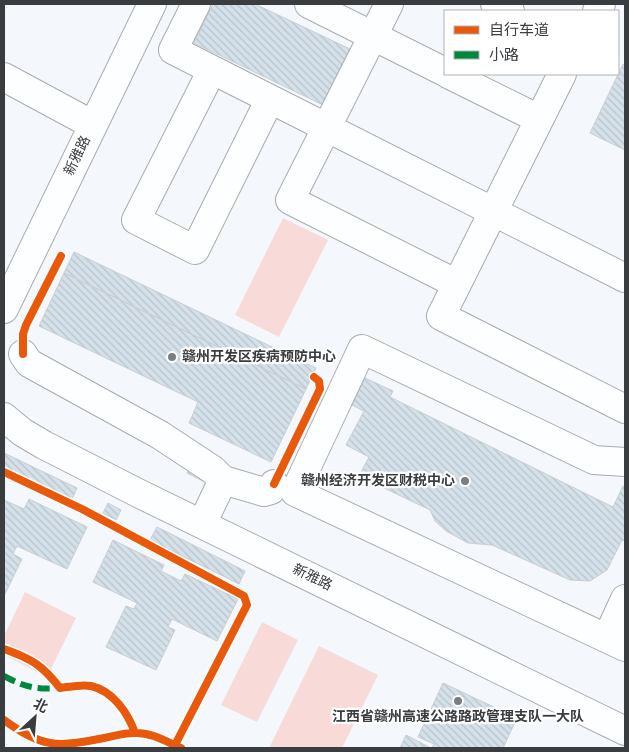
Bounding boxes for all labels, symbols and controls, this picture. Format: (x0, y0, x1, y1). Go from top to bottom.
legend (444, 10, 619, 75)
text: 自行车道 (489, 22, 549, 41)
text: 小路 (489, 47, 519, 66)
street label: 新雅路 (61, 133, 95, 179)
place label: 赣州开发区疾病预防中心 (182, 348, 336, 366)
marker: 赣州开发区疾病预防中心 (166, 351, 178, 363)
place label: 赣州经济开发区财税中心 (301, 472, 455, 490)
marker: 赣州经济开发区财税中心 (459, 475, 471, 487)
street label: 新雅路 (289, 561, 335, 595)
north arrow (10, 692, 60, 742)
marker: 江西省赣州高速公路路政管理支队一大队 (452, 695, 464, 707)
text: 北 (30, 696, 50, 717)
place label: 江西省赣州高速公路路政管理支队一大队 (332, 708, 584, 726)

